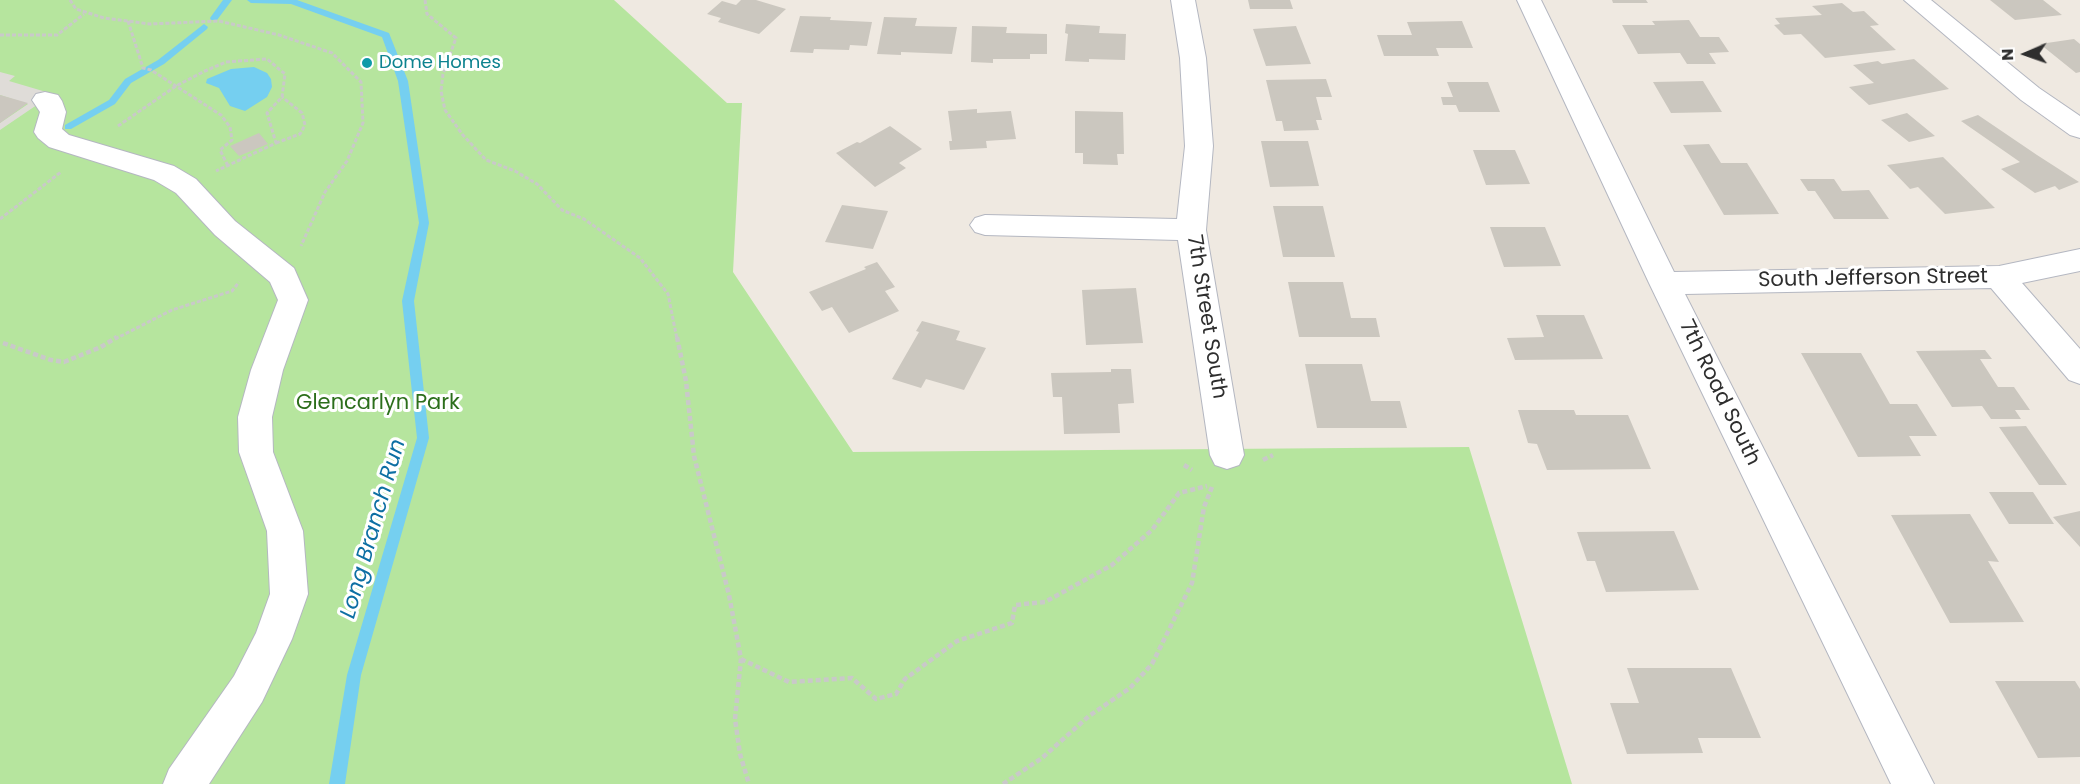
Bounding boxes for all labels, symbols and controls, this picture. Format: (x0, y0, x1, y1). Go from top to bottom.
north arrow (1996, 24, 2056, 84)
text: N (1996, 48, 2019, 61)
place label: Dome Homes (379, 52, 501, 74)
marker: Dome Homes (360, 56, 374, 70)
street label: 7th Street South (1181, 233, 1231, 401)
street label: South Jefferson Street (1758, 264, 1988, 294)
street label: 7th Road South (1673, 316, 1765, 470)
park label: Glencarlyn Park (296, 391, 460, 417)
water label: Long Branch Run (336, 436, 412, 622)

